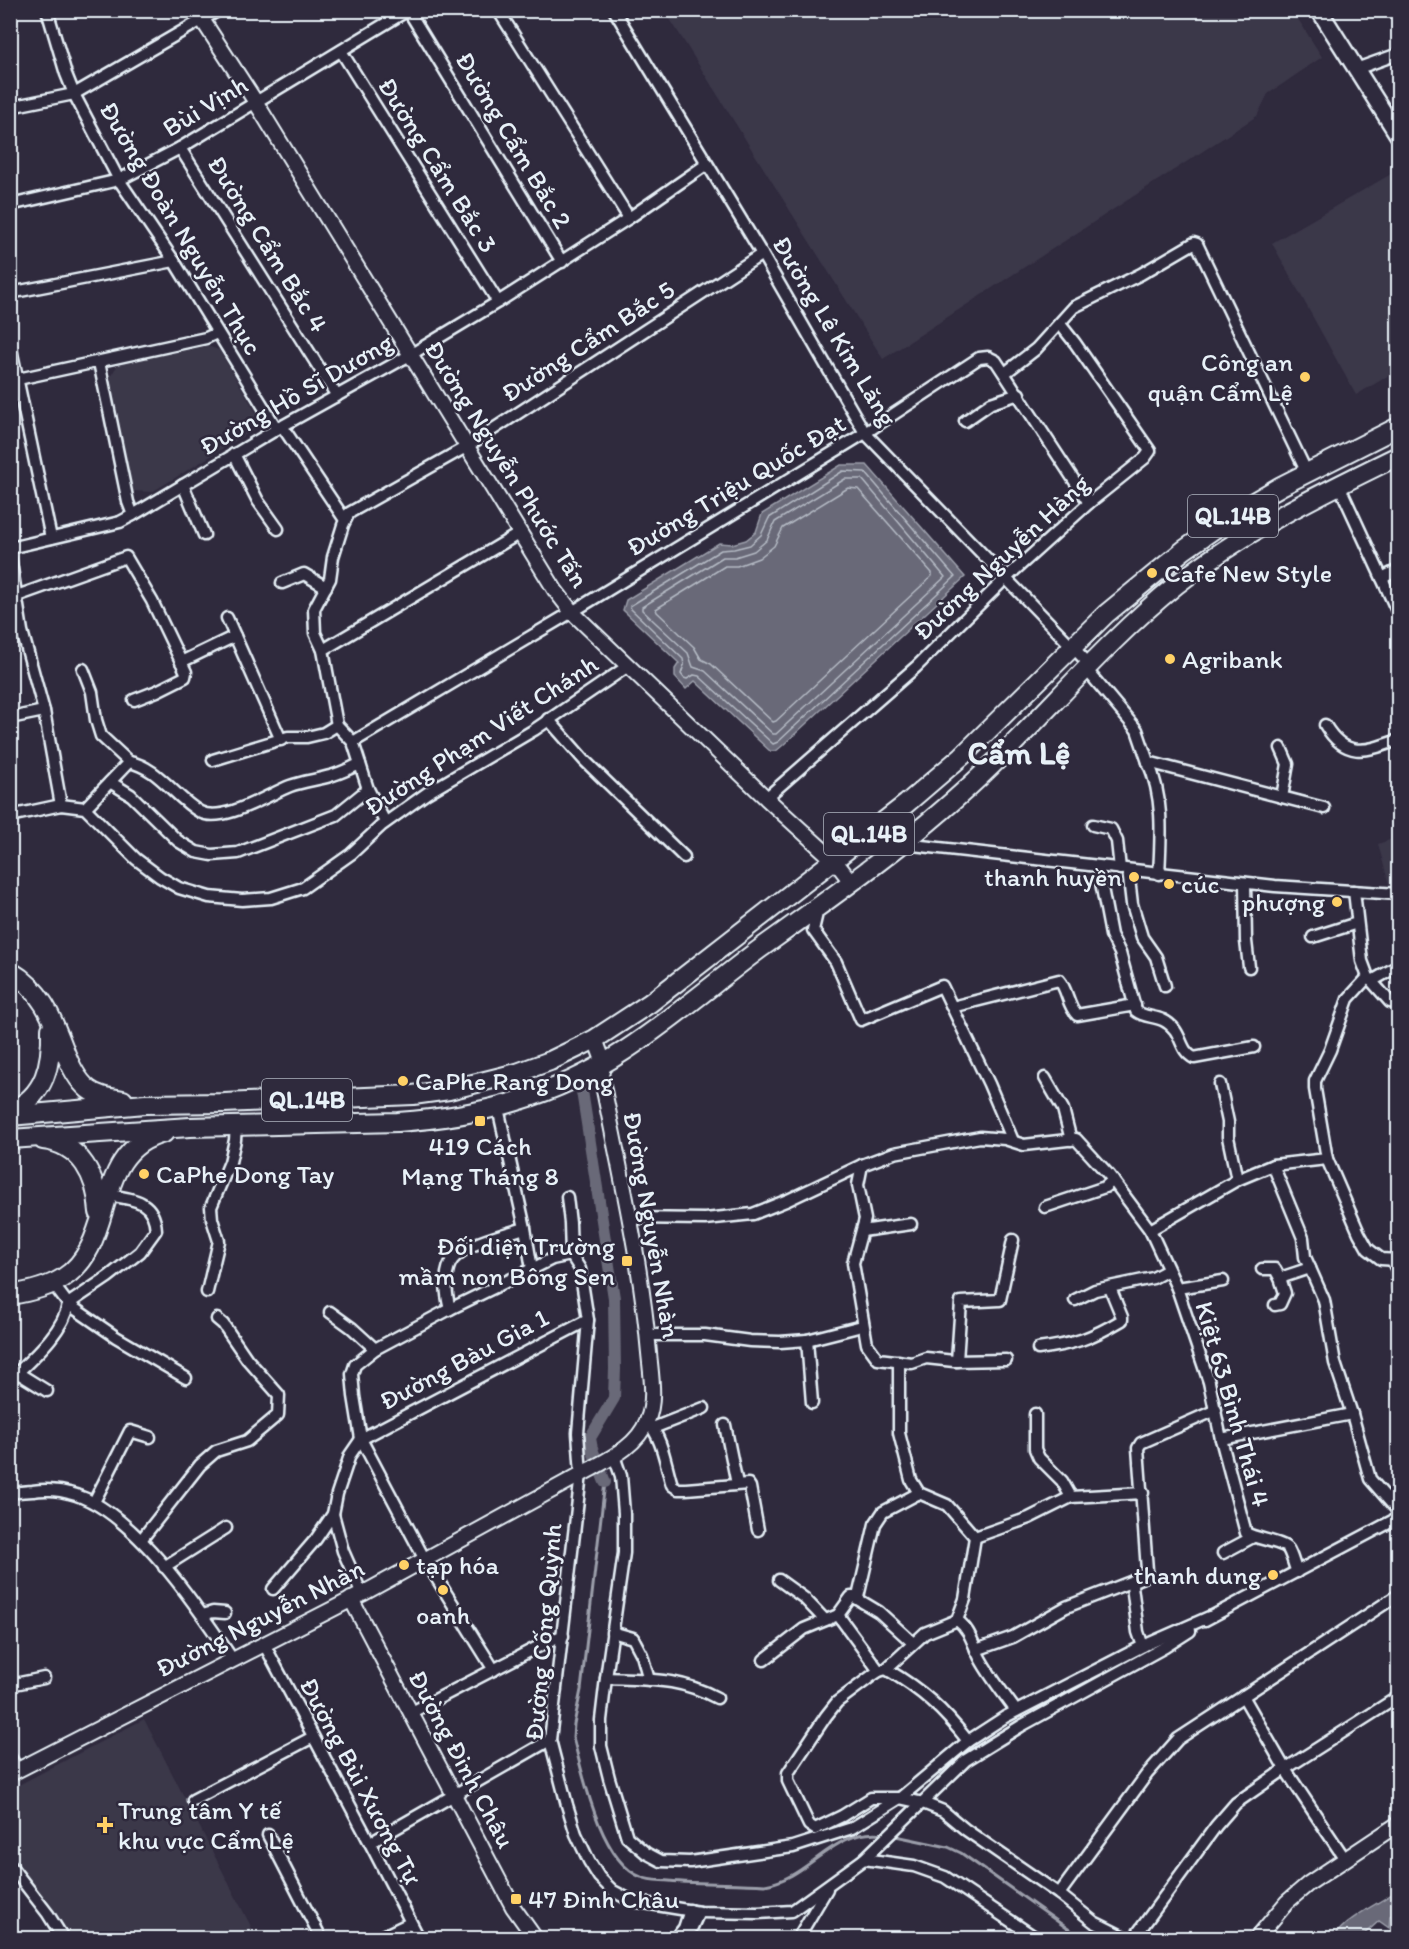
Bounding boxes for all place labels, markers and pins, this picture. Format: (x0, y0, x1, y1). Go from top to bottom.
place label: Công an quận Cẩm Lệ (1148, 346, 1293, 408)
marker: Công an quận Cẩm Lệ (1298, 370, 1312, 384)
place label: Cafe New Style (1164, 557, 1332, 589)
marker: Cafe New Style (1145, 566, 1159, 580)
place label: Agribank (1182, 643, 1283, 675)
marker: Agribank (1163, 652, 1177, 666)
place label: thanh huyền (984, 861, 1122, 893)
place label: cúc (1181, 868, 1220, 900)
marker: thanh huyền (1127, 870, 1141, 884)
marker: cúc (1162, 877, 1176, 891)
place label: phượng (1241, 886, 1326, 918)
marker: phượng (1330, 895, 1344, 909)
place label: CaPhe Rang Dong (415, 1065, 614, 1097)
marker: CaPhe Rang Dong (396, 1074, 410, 1088)
marker: 419 Cách Mạng Tháng 8 (473, 1114, 487, 1128)
place label: 419 Cách Mạng Tháng 8 (401, 1130, 559, 1192)
place label: CaPhe Dong Tay (156, 1158, 334, 1190)
marker: CaPhe Dong Tay (137, 1167, 151, 1181)
place label: Đối diện Trường mầm non Bông Sen (398, 1230, 616, 1292)
marker: Đối diện Trường mầm non Bông Sen (620, 1254, 634, 1268)
place label: tạp hóa (416, 1549, 500, 1581)
marker: tạp hóa (397, 1558, 411, 1572)
place label: thanh dung (1134, 1559, 1262, 1591)
marker: thanh dung (1266, 1568, 1280, 1582)
marker: oanh (436, 1583, 450, 1597)
place label: oanh (416, 1599, 470, 1631)
place label: Trung tâm Y tế khu vực Cẩm Lệ (118, 1794, 294, 1856)
marker: Trung tâm Y tế khu vực Cẩm Lệ (96, 1816, 114, 1834)
place label: 47 Đinh Châu (528, 1883, 679, 1915)
marker: 47 Đinh Châu (509, 1892, 523, 1906)

